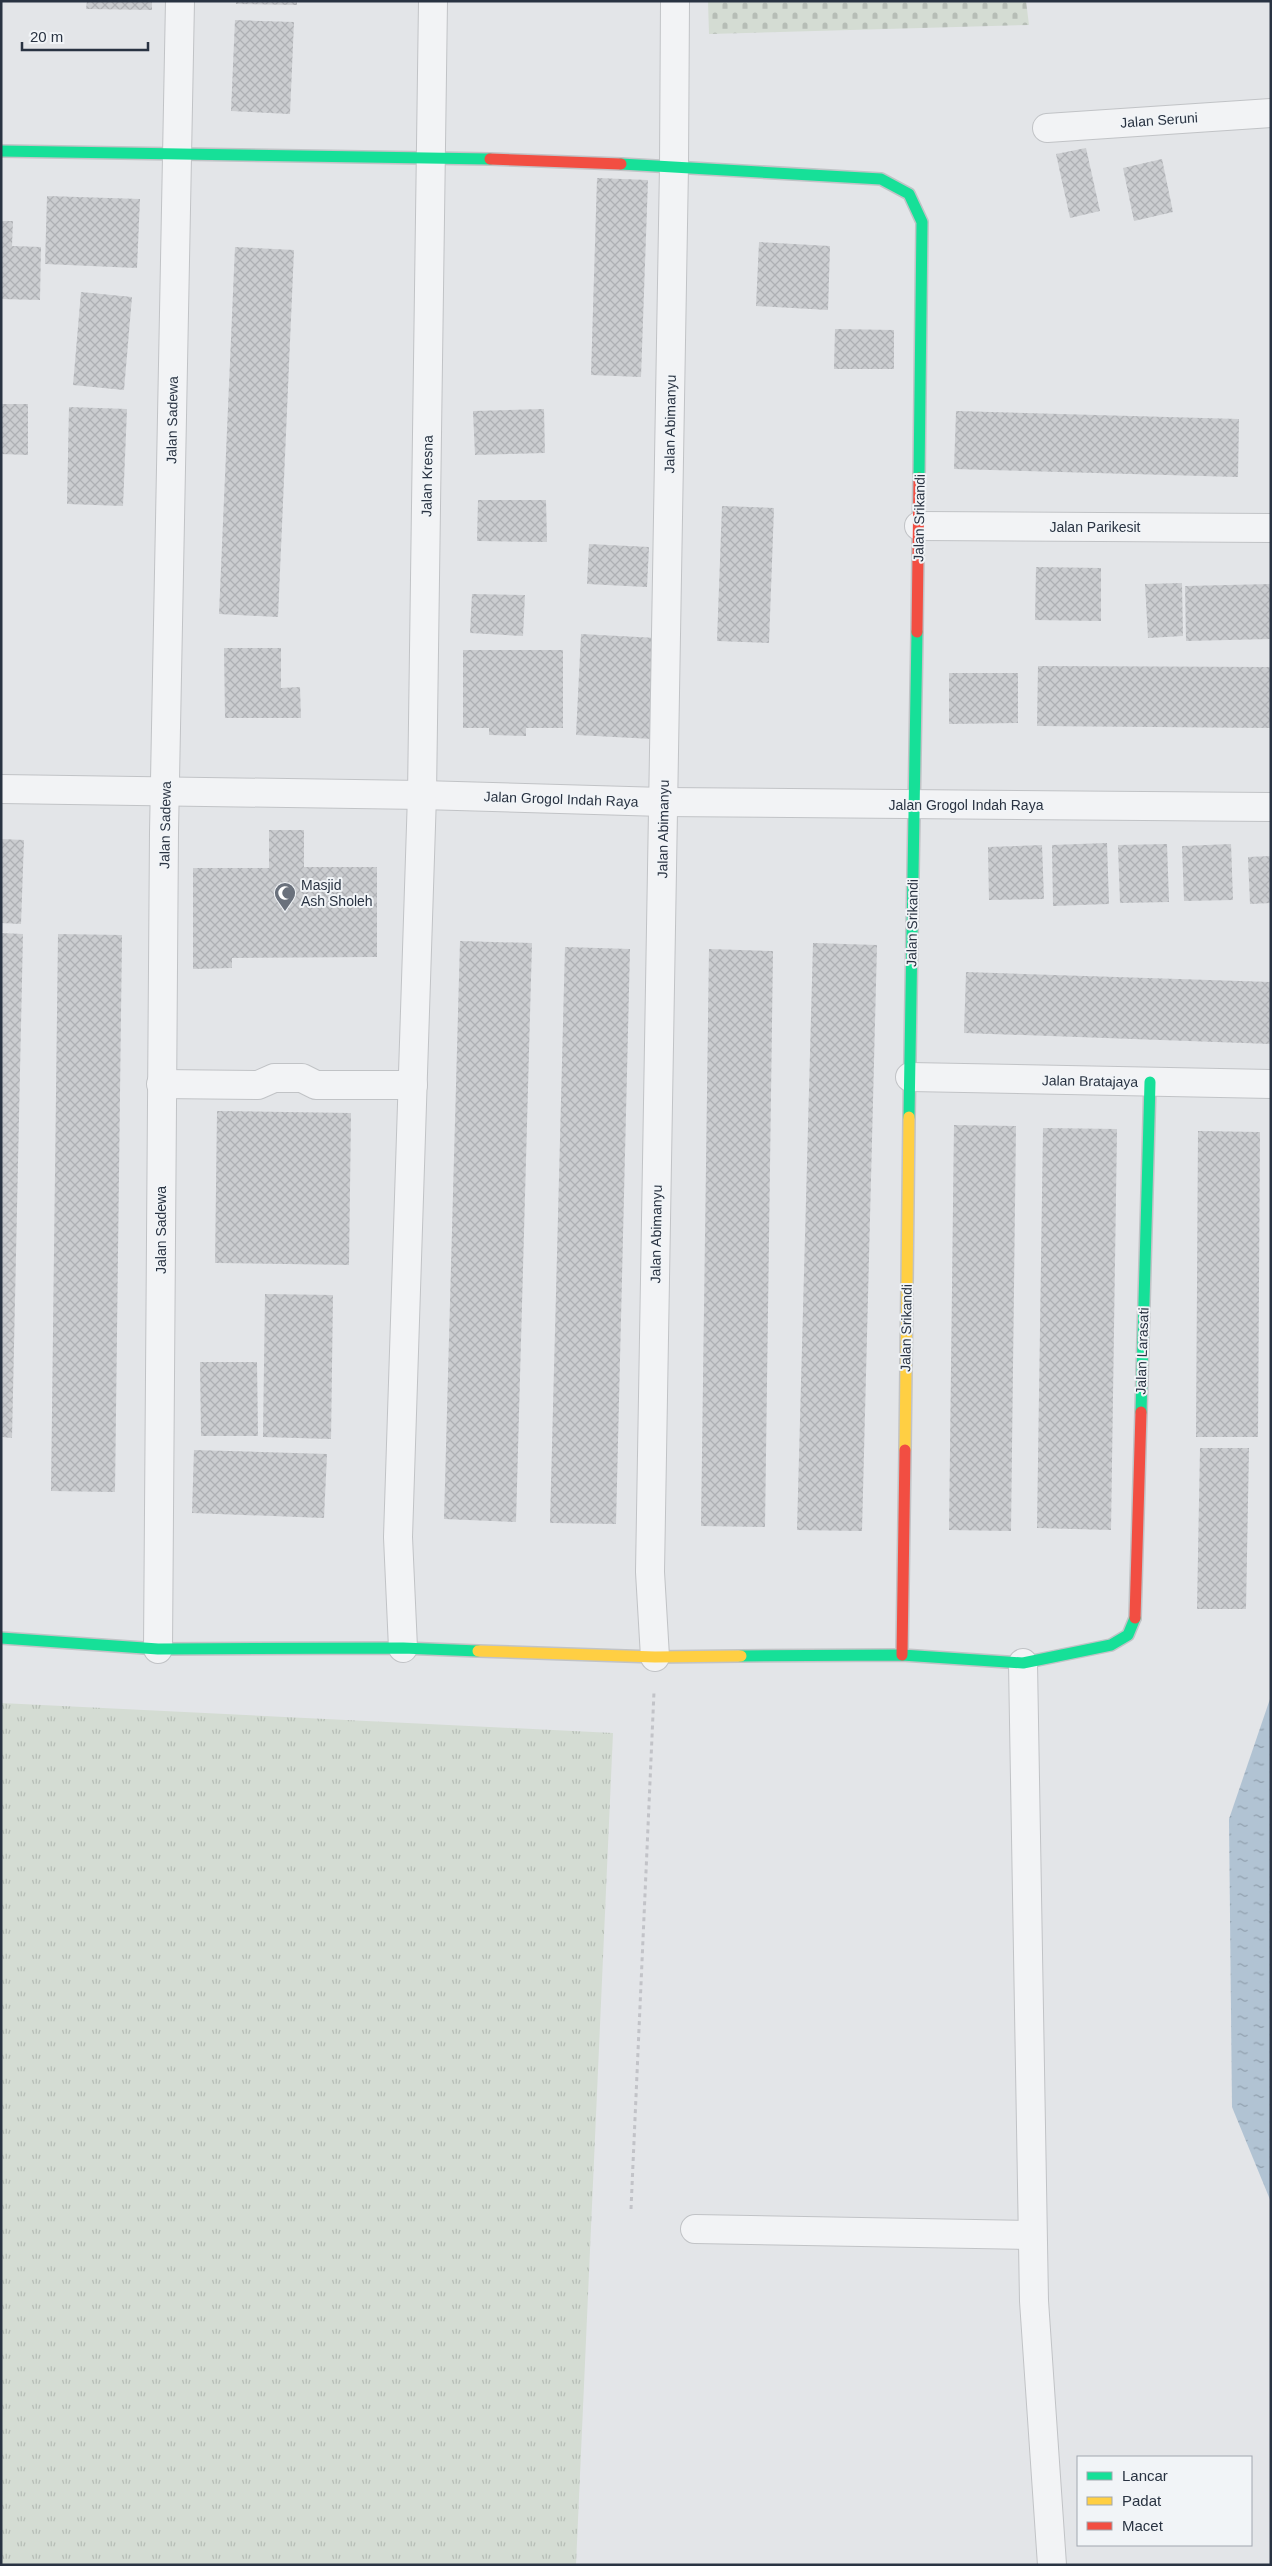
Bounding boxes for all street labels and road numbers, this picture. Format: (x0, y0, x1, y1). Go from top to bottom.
street label: Jalan Seruni (1120, 109, 1198, 131)
street label: Jalan Abimanyu (661, 374, 679, 474)
street label: Jalan Sadewa (163, 376, 181, 464)
street label: Jalan Kresna (418, 435, 436, 517)
street label: Jalan Srikandi (910, 474, 928, 562)
street label: Jalan Parikesit (1049, 519, 1141, 535)
street label: Jalan Abimanyu (654, 779, 672, 879)
street label: Jalan Sadewa (156, 781, 174, 869)
street label: Jalan Grogol Indah Raya (483, 788, 639, 810)
street label: Jalan Grogol Indah Raya (889, 797, 1044, 813)
street label: Jalan Srikandi (903, 879, 921, 967)
street label: Jalan Bratajaya (1042, 1072, 1139, 1090)
street label: Jalan Abimanyu (647, 1184, 665, 1284)
street label: Jalan Sadewa (153, 1186, 169, 1274)
street label: Jalan Srikandi (897, 1284, 915, 1372)
street label: Jalan Larasati (1132, 1307, 1152, 1395)

